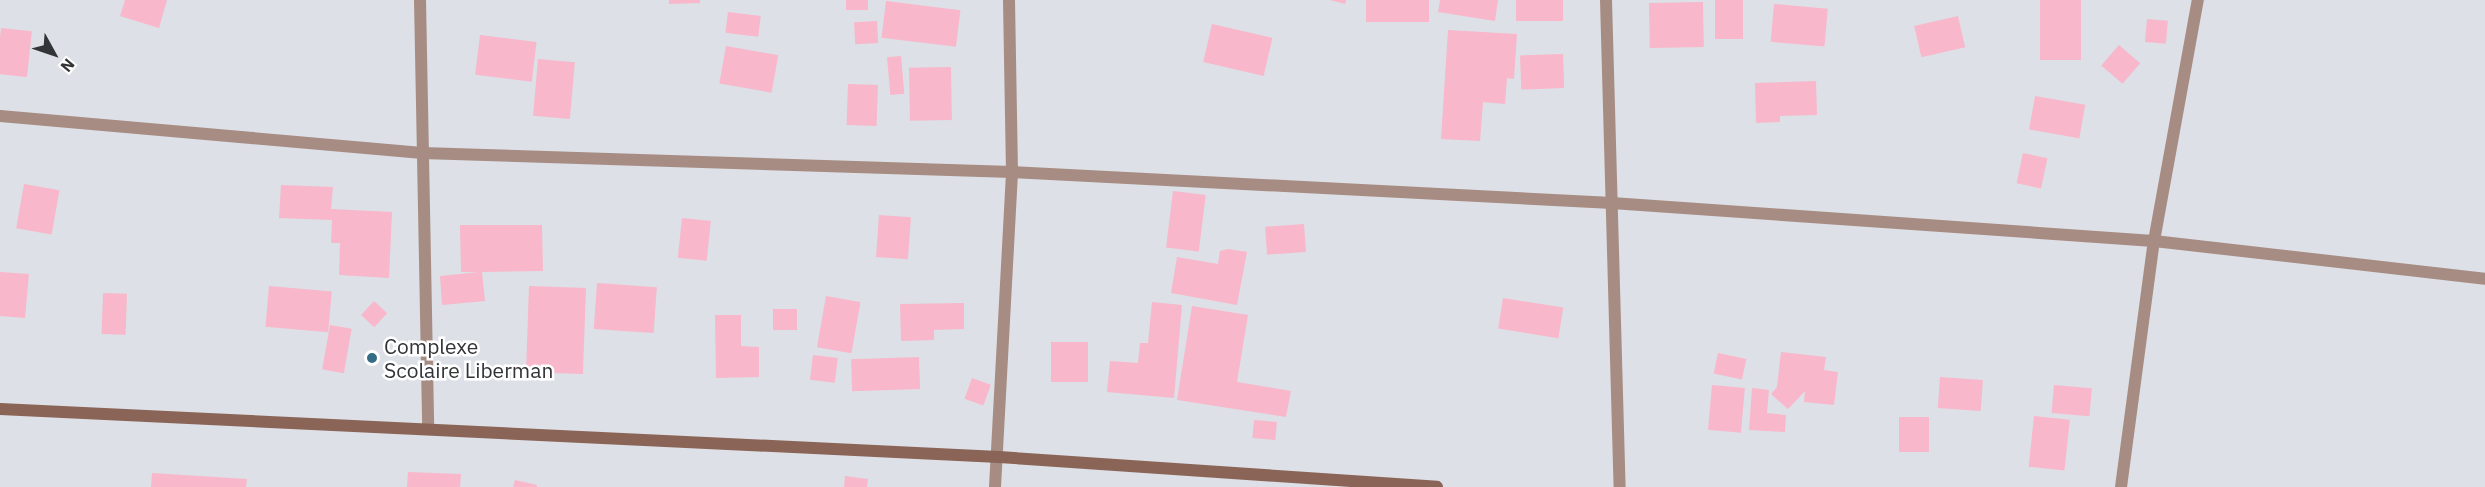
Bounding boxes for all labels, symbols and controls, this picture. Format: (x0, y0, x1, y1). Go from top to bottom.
north arrow (24, 24, 84, 84)
text: N (56, 55, 79, 76)
place label: Complexe Scolaire Liberman (384, 333, 553, 383)
marker: Complexe Scolaire Liberman (365, 351, 379, 365)

